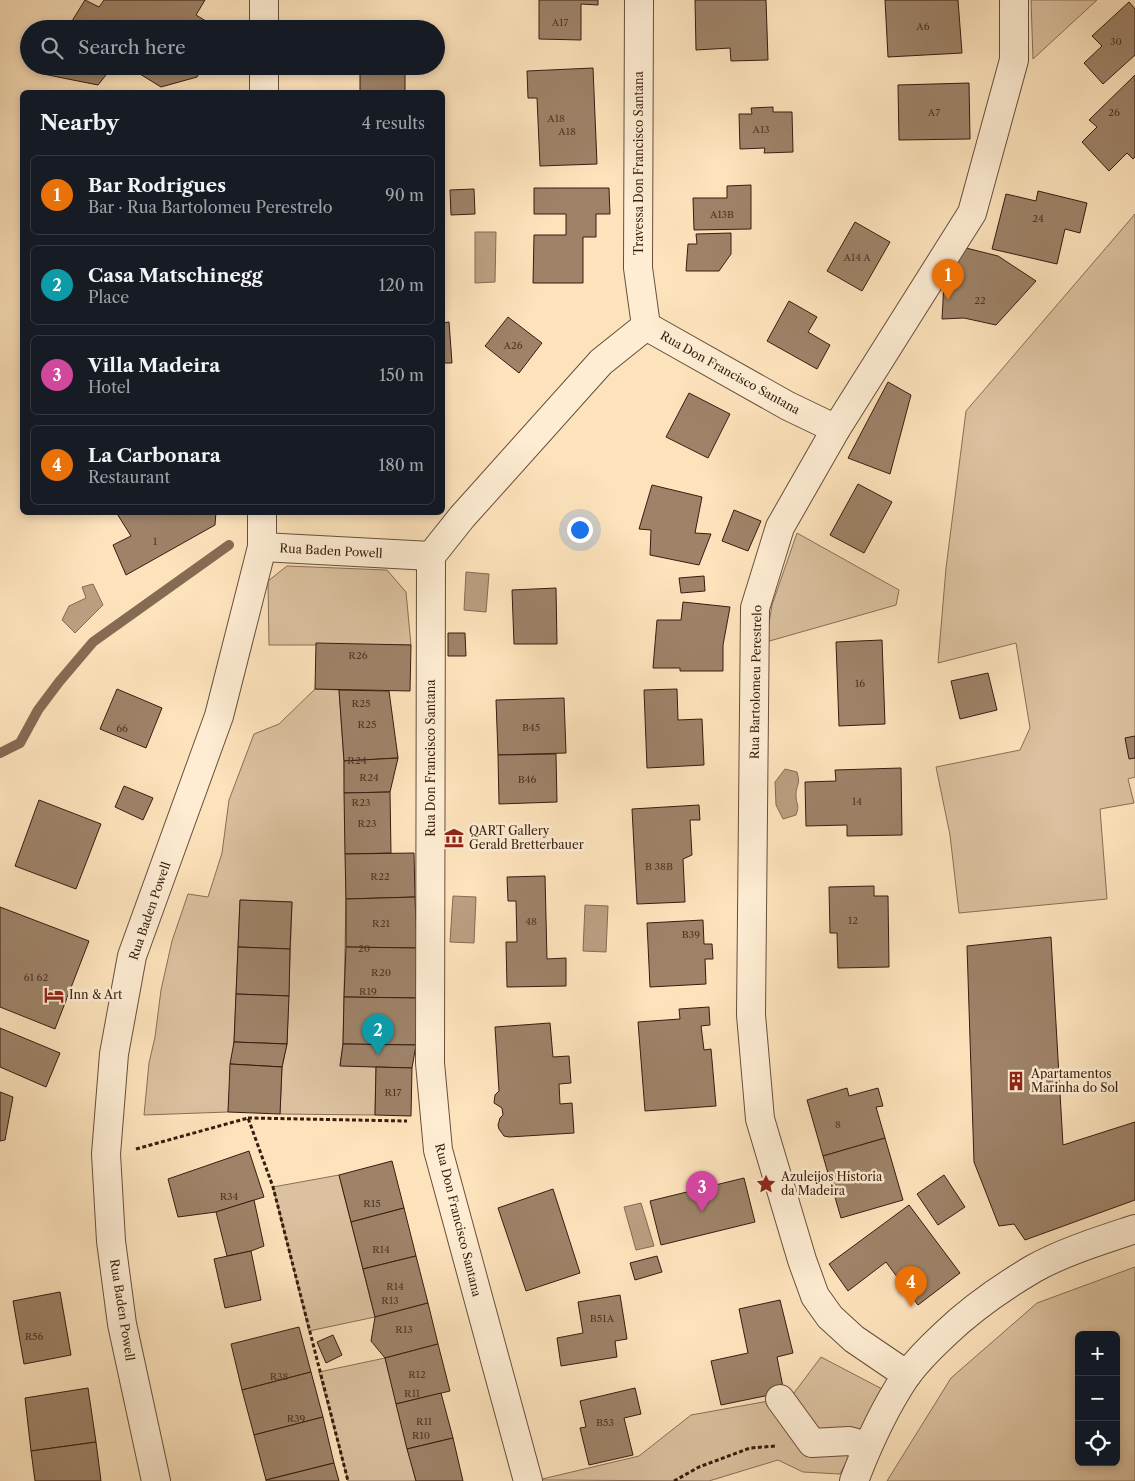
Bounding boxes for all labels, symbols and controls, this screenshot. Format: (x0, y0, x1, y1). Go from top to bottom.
house number: A17 (551, 16, 568, 29)
search box (20, 20, 445, 75)
house number: A6 (915, 20, 930, 33)
icon: search (38, 34, 66, 62)
house number: 30 (1110, 35, 1122, 48)
text: Search here (78, 36, 186, 59)
street label: Travessa Don Francisco Santana (631, 70, 646, 255)
house number: A7 (927, 106, 940, 119)
house number: 26 (1108, 106, 1120, 119)
text: Nearby (40, 110, 119, 135)
house number: A18 (546, 112, 565, 125)
text: 4 results (362, 113, 425, 133)
house number: A13 (751, 123, 770, 136)
house number: A18 (557, 125, 576, 138)
text: Bar Rodrigues (88, 174, 226, 197)
text: 1 (53, 185, 61, 205)
text: 90 m (385, 185, 424, 205)
text: Bar · Rua Bartolomeu Perestrelo (88, 197, 333, 217)
house number: A13B (709, 208, 734, 221)
house number: 24 (1032, 212, 1044, 225)
house number: A14 A (842, 251, 871, 264)
pin: 1 (932, 259, 964, 300)
text: Casa Matschinegg (88, 264, 263, 287)
text: 2 (52, 275, 62, 295)
text: 120 m (379, 275, 424, 295)
text: Place (88, 287, 129, 307)
house number: 22 (974, 294, 986, 307)
street label: Rua Don Francisco Santana (658, 328, 803, 418)
house number: A26 (502, 339, 523, 352)
text: Villa Madeira (88, 354, 220, 377)
text: 3 (52, 365, 62, 385)
text: 150 m (379, 365, 424, 385)
text: Hotel (88, 377, 131, 397)
text: La Carbonara (88, 444, 221, 467)
text: 4 (52, 455, 62, 475)
text: 180 m (378, 455, 424, 475)
text: Restaurant (88, 467, 170, 487)
your location (567, 517, 593, 543)
house number: 1 (153, 535, 158, 548)
street label: Rua Baden Powell (279, 540, 383, 561)
street label: Rua Bartolomeu Perestrelo (747, 605, 764, 759)
house number: R26 (348, 649, 368, 662)
house number: 16 (855, 677, 865, 690)
street label: Rua Don Francisco Santana (423, 679, 438, 837)
house number: R25 (351, 697, 371, 710)
house number: R25 (357, 718, 377, 731)
house number: B45 (522, 721, 540, 734)
house number: 66 (116, 722, 128, 735)
house number: R24 (347, 754, 367, 767)
house number: R24 (359, 771, 379, 784)
house number: B46 (518, 773, 536, 786)
house number: 14 (852, 795, 862, 808)
house number: R23 (351, 796, 371, 809)
house number: R23 (357, 817, 377, 830)
place label: QART Gallery Gerald Bretterbauer (469, 823, 584, 852)
museum icon: QART Gallery Gerald Bretterbauer (443, 827, 465, 849)
street label: Rua Baden Powell (126, 859, 174, 962)
house number: B 38B (645, 860, 673, 873)
house number: R22 (370, 870, 390, 883)
house number: 12 (848, 914, 858, 927)
house number: 48 (525, 915, 537, 928)
house number: R21 (372, 917, 391, 930)
house number: B39 (682, 928, 700, 941)
house number: 20 (358, 942, 370, 955)
house number: R20 (371, 966, 391, 979)
house number: 61 62 (24, 971, 48, 984)
hotel icon: Inn & Art (43, 984, 65, 1006)
house number: R19 (359, 985, 377, 998)
place label: Inn & Art (69, 987, 123, 1002)
pin: 2 (362, 1014, 394, 1055)
place label: Apartamentos Marinha do Sol (1030, 1066, 1119, 1095)
building icon: Apartamentos Marinha do Sol (1005, 1070, 1027, 1092)
house number: R17 (385, 1086, 401, 1099)
house number: 8 (835, 1118, 841, 1131)
street label: Rua Don Francisco Santana (432, 1142, 485, 1299)
place label: Azuleijos Historia da Madeira (780, 1169, 883, 1198)
pin: 3 (686, 1171, 718, 1212)
place icon: Azuleijos Historia da Madeira (755, 1173, 777, 1195)
house number: R34 (220, 1190, 239, 1203)
house number: R15 (363, 1197, 381, 1210)
house number: R14 (372, 1243, 390, 1256)
street label: Rua Baden Powell (107, 1258, 138, 1362)
pin: 4 (895, 1266, 927, 1307)
house number: R14 (386, 1280, 404, 1293)
house number: R13 (381, 1294, 399, 1307)
house number: B51A (590, 1312, 615, 1325)
house number: R13 (395, 1323, 413, 1336)
house number: R56 (25, 1330, 43, 1343)
map controls (1075, 1331, 1120, 1466)
button: + (1075, 1331, 1120, 1376)
house number: R12 (408, 1368, 426, 1381)
house number: R38 (270, 1370, 288, 1383)
button: − (1075, 1376, 1120, 1421)
house number: R11 (404, 1387, 421, 1400)
house number: R39 (287, 1412, 305, 1425)
house number: R11 (416, 1415, 433, 1428)
house number: B53 (596, 1416, 614, 1429)
button: locate (1075, 1421, 1120, 1466)
house number: R10 (412, 1429, 430, 1442)

